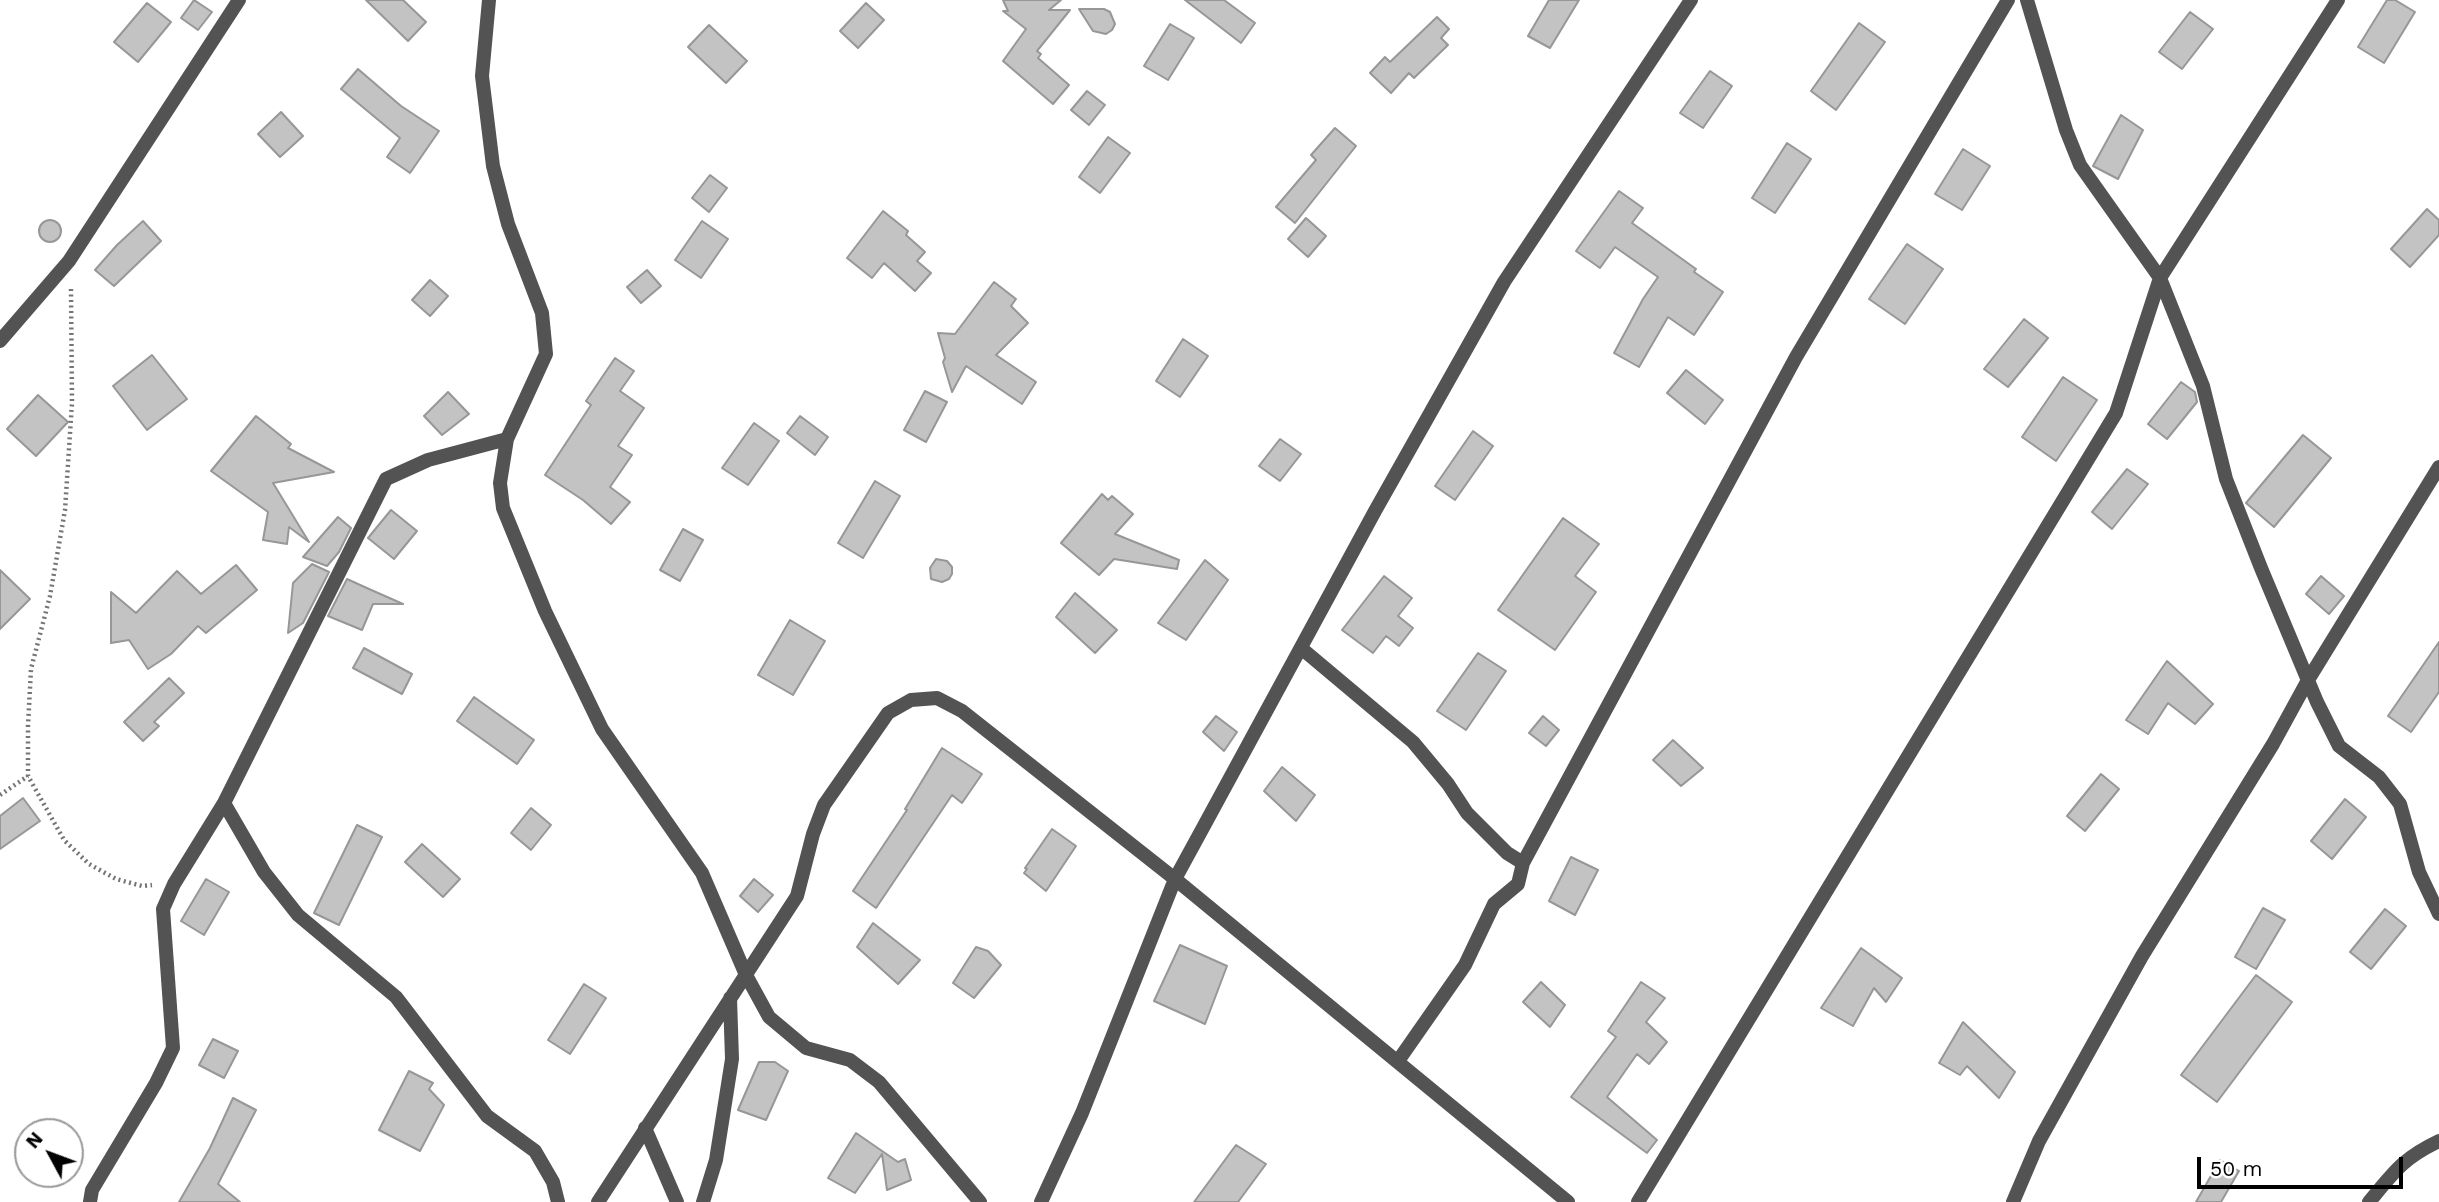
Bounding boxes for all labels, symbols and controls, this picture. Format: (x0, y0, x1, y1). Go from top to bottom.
north arrow (14, 1118, 84, 1188)
text: N (21, 1127, 48, 1153)
scale bar (2201, 1142, 2408, 1186)
text: 50 m (2210, 1156, 2262, 1181)

